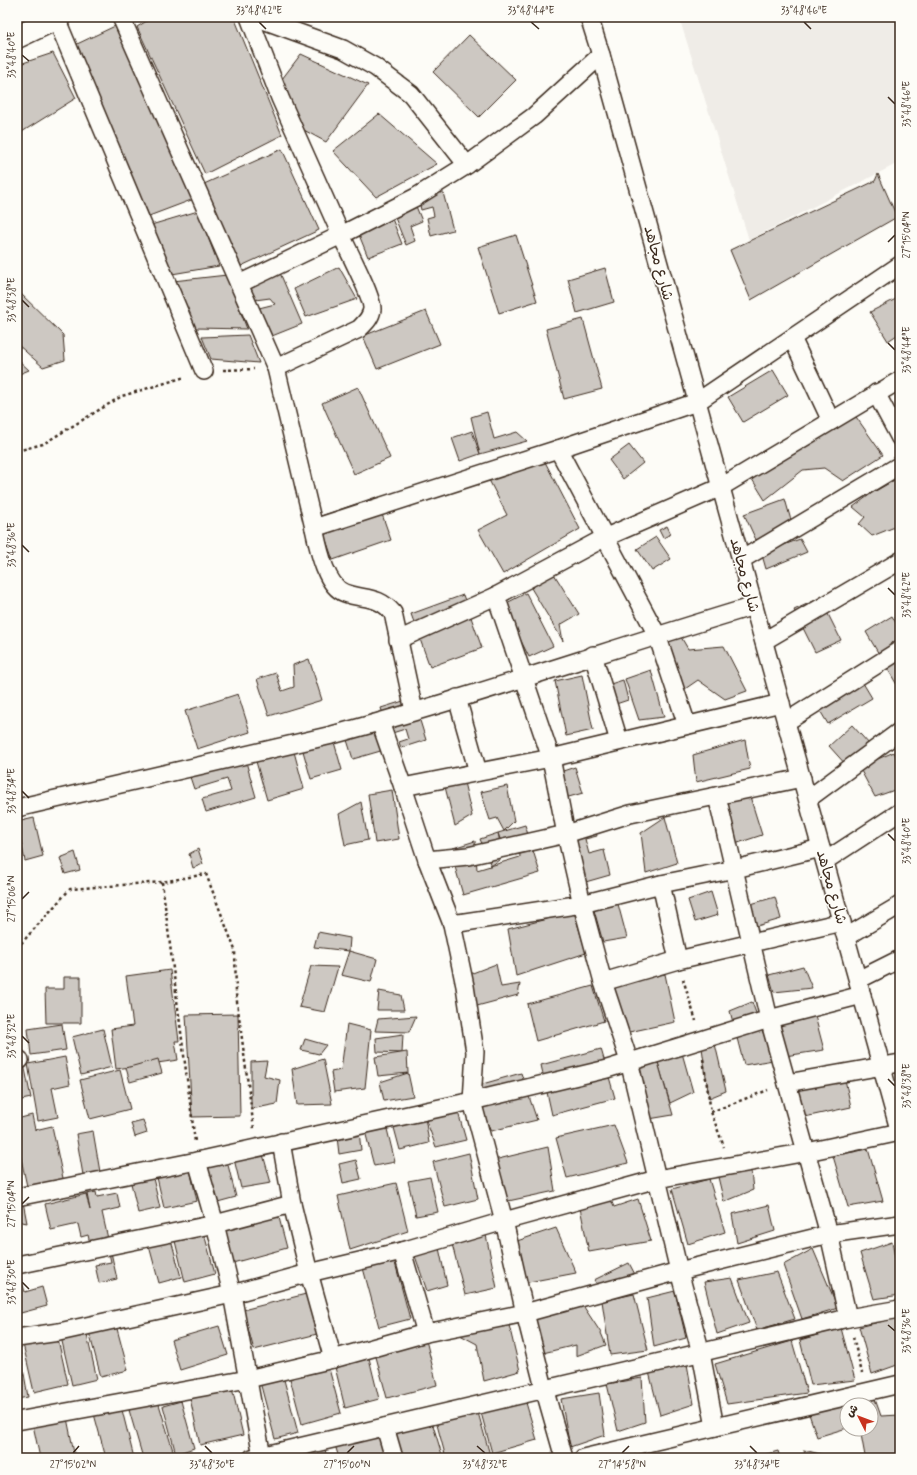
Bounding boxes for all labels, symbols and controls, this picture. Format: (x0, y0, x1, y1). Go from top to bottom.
text: 33°48'42"E (236, 4, 282, 18)
text: 33°48'44"E (508, 4, 555, 18)
text: 33°48'46"E (781, 4, 827, 18)
text: 33°48'40"E (5, 32, 19, 78)
text: 33°48'46"E (900, 81, 914, 127)
text: 27°15'04"N (900, 211, 914, 259)
street label: شارع مجاهد (638, 224, 678, 303)
text: 33°48'38"E (5, 277, 19, 323)
text: 33°48'44"E (900, 326, 914, 373)
text: 33°48'36"E (5, 522, 19, 568)
street label: شارع مجاهد (724, 536, 764, 615)
text: 33°48'42"E (900, 572, 914, 618)
text: 33°48'34"E (5, 768, 19, 814)
text: 33°48'40"E (900, 818, 914, 864)
street label: شارع مجاهد (811, 848, 851, 927)
text: 27°15'06"N (5, 875, 19, 922)
text: 33°48'32"E (5, 1013, 19, 1058)
text: 33°48'38"E (900, 1063, 914, 1109)
text: 27°15'04"N (5, 1180, 19, 1228)
text: 33°48'30"E (5, 1259, 19, 1305)
text: 33°48'36"E (900, 1308, 914, 1354)
north arrow (839, 1397, 879, 1437)
text: ش (843, 1402, 862, 1420)
text: 27°15'02"N (50, 1458, 97, 1472)
text: 33°48'30"E (189, 1458, 235, 1472)
text: 27°15'00"N (324, 1458, 371, 1472)
text: 33°48'32"E (463, 1458, 508, 1472)
text: 27°14'58"N (598, 1458, 646, 1472)
text: 33°48'34"E (734, 1458, 780, 1472)

